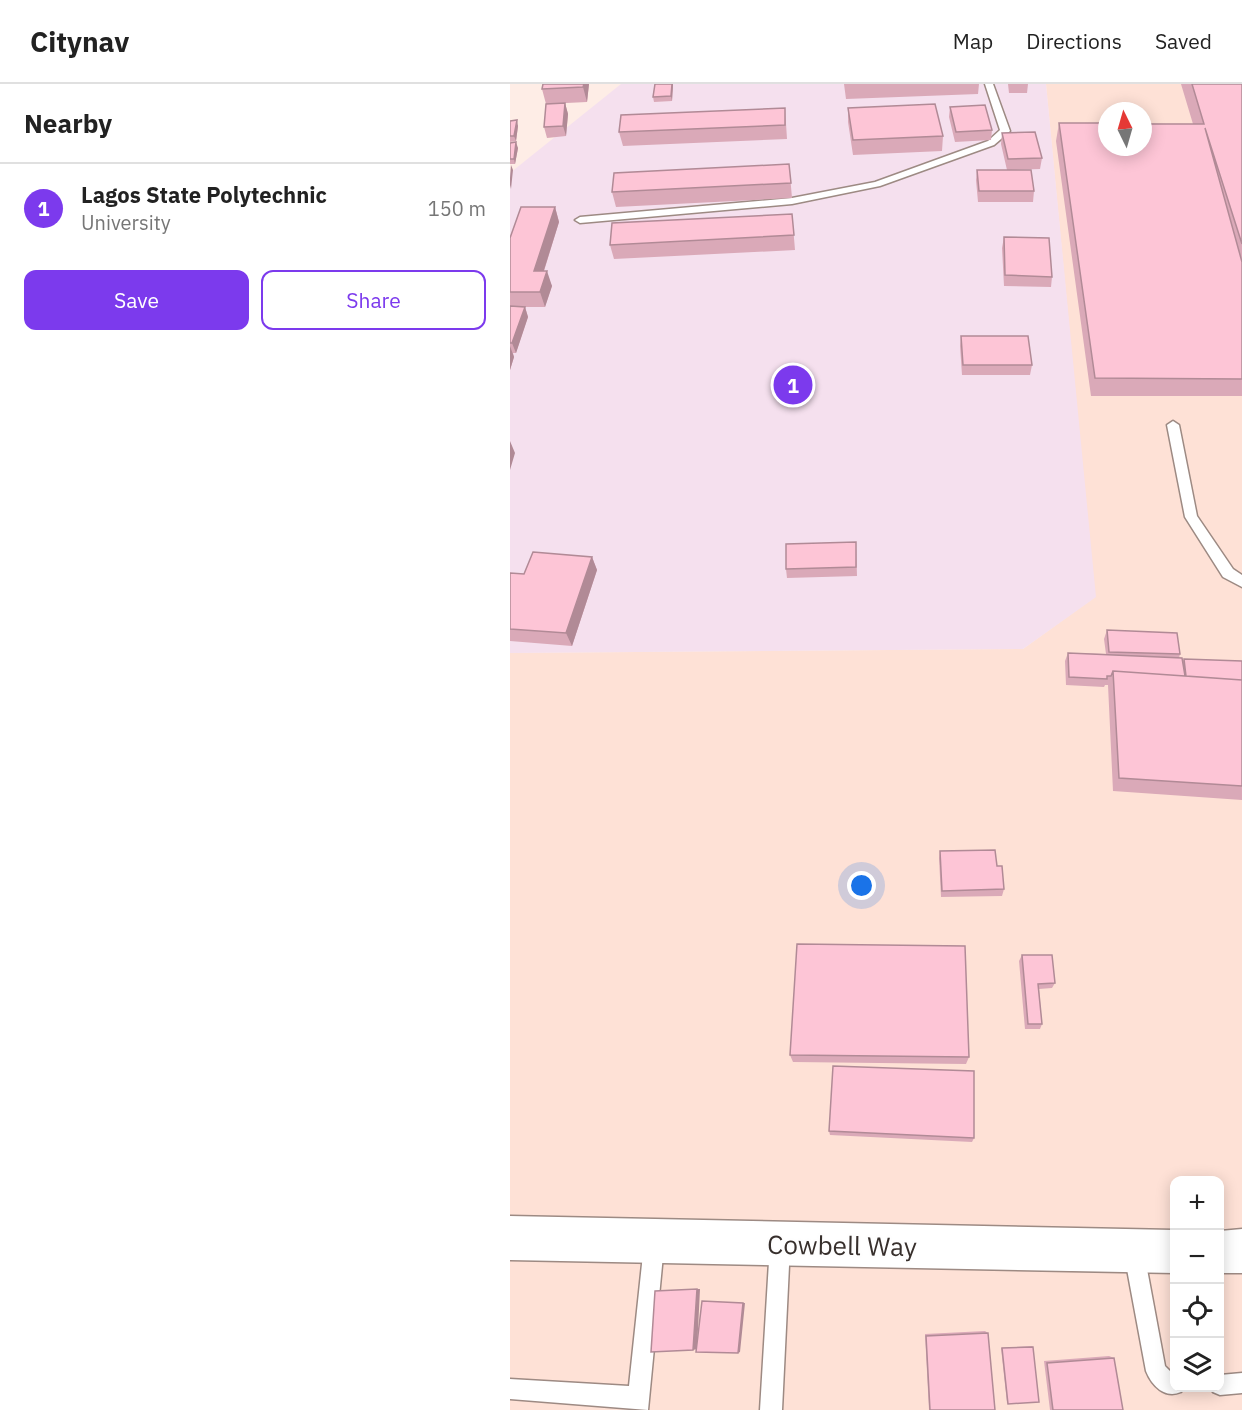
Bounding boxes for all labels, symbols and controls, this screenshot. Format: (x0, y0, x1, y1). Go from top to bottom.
text: Citynav (30, 23, 129, 60)
text: Map (953, 27, 993, 55)
text: Directions (1026, 27, 1122, 55)
text: Saved (1155, 27, 1212, 55)
north arrow (1098, 102, 1152, 156)
text: Nearby (24, 106, 112, 140)
text: Lagos State Polytechnic (81, 180, 327, 209)
text: 1 (38, 195, 50, 222)
text: 150 m (428, 195, 486, 222)
text: University (81, 209, 171, 236)
button: Save (24, 270, 249, 330)
button: Share (261, 270, 486, 330)
pin: 1 (774, 362, 812, 408)
your location (847, 871, 876, 900)
map controls (1170, 1176, 1224, 1392)
button: + (1170, 1176, 1224, 1230)
street label: Cowbell Way (767, 1227, 917, 1263)
button: − (1170, 1230, 1224, 1284)
button: locate (1170, 1284, 1224, 1338)
button: layers (1170, 1338, 1224, 1392)

